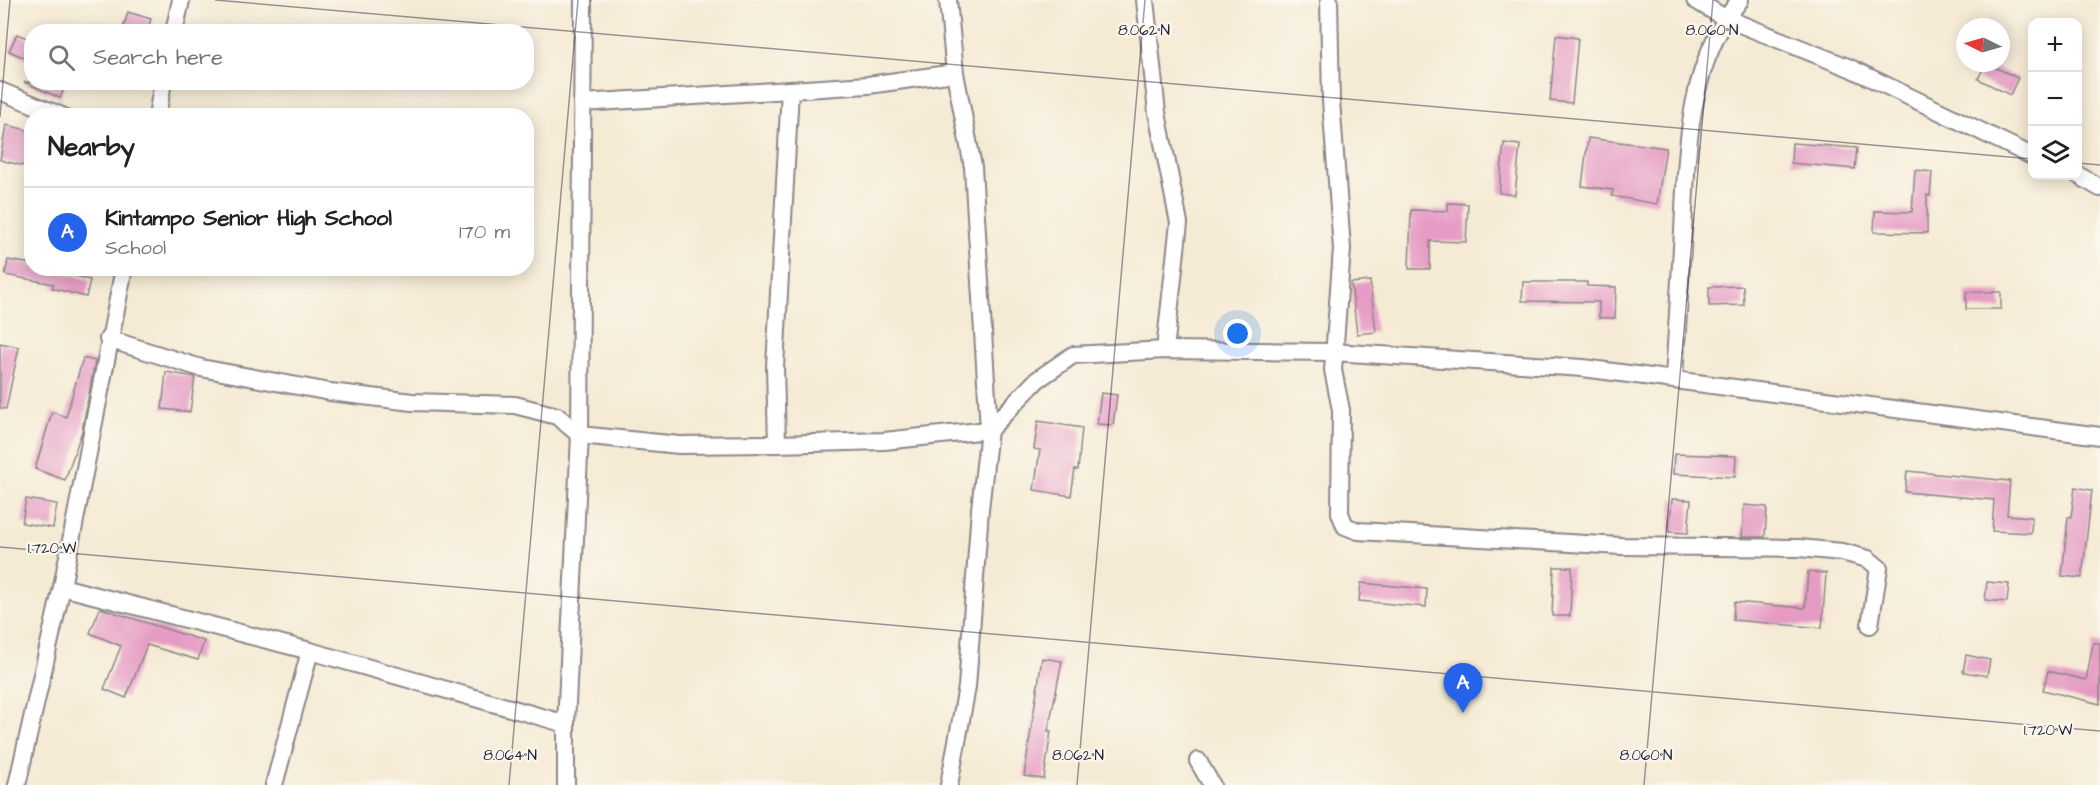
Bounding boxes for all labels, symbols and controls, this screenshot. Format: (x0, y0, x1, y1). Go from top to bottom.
north arrow (1956, 18, 2010, 72)
map controls (2028, 18, 2082, 180)
button: + (2028, 18, 2082, 72)
text: 8.062°N (1118, 20, 1170, 41)
text: 8.060°N (1686, 20, 1738, 41)
search box (24, 24, 534, 90)
icon: search (45, 41, 78, 74)
text: Search here (93, 42, 223, 73)
button: − (2028, 72, 2082, 126)
button: layers (2028, 126, 2082, 180)
text: Nearby (48, 129, 135, 165)
text: Kintampo Senior High School (105, 203, 392, 234)
text: A (61, 218, 74, 246)
text: 170 m (459, 218, 510, 246)
text: School (105, 234, 166, 262)
your location (1223, 319, 1252, 348)
text: 1.720°W (28, 538, 76, 559)
pin: A (1444, 664, 1482, 713)
text: 1.720°W (2024, 720, 2072, 741)
text: 8.064°N (483, 745, 537, 766)
text: 8.062°N (1052, 745, 1104, 766)
text: 8.060°N (1620, 745, 1672, 766)

